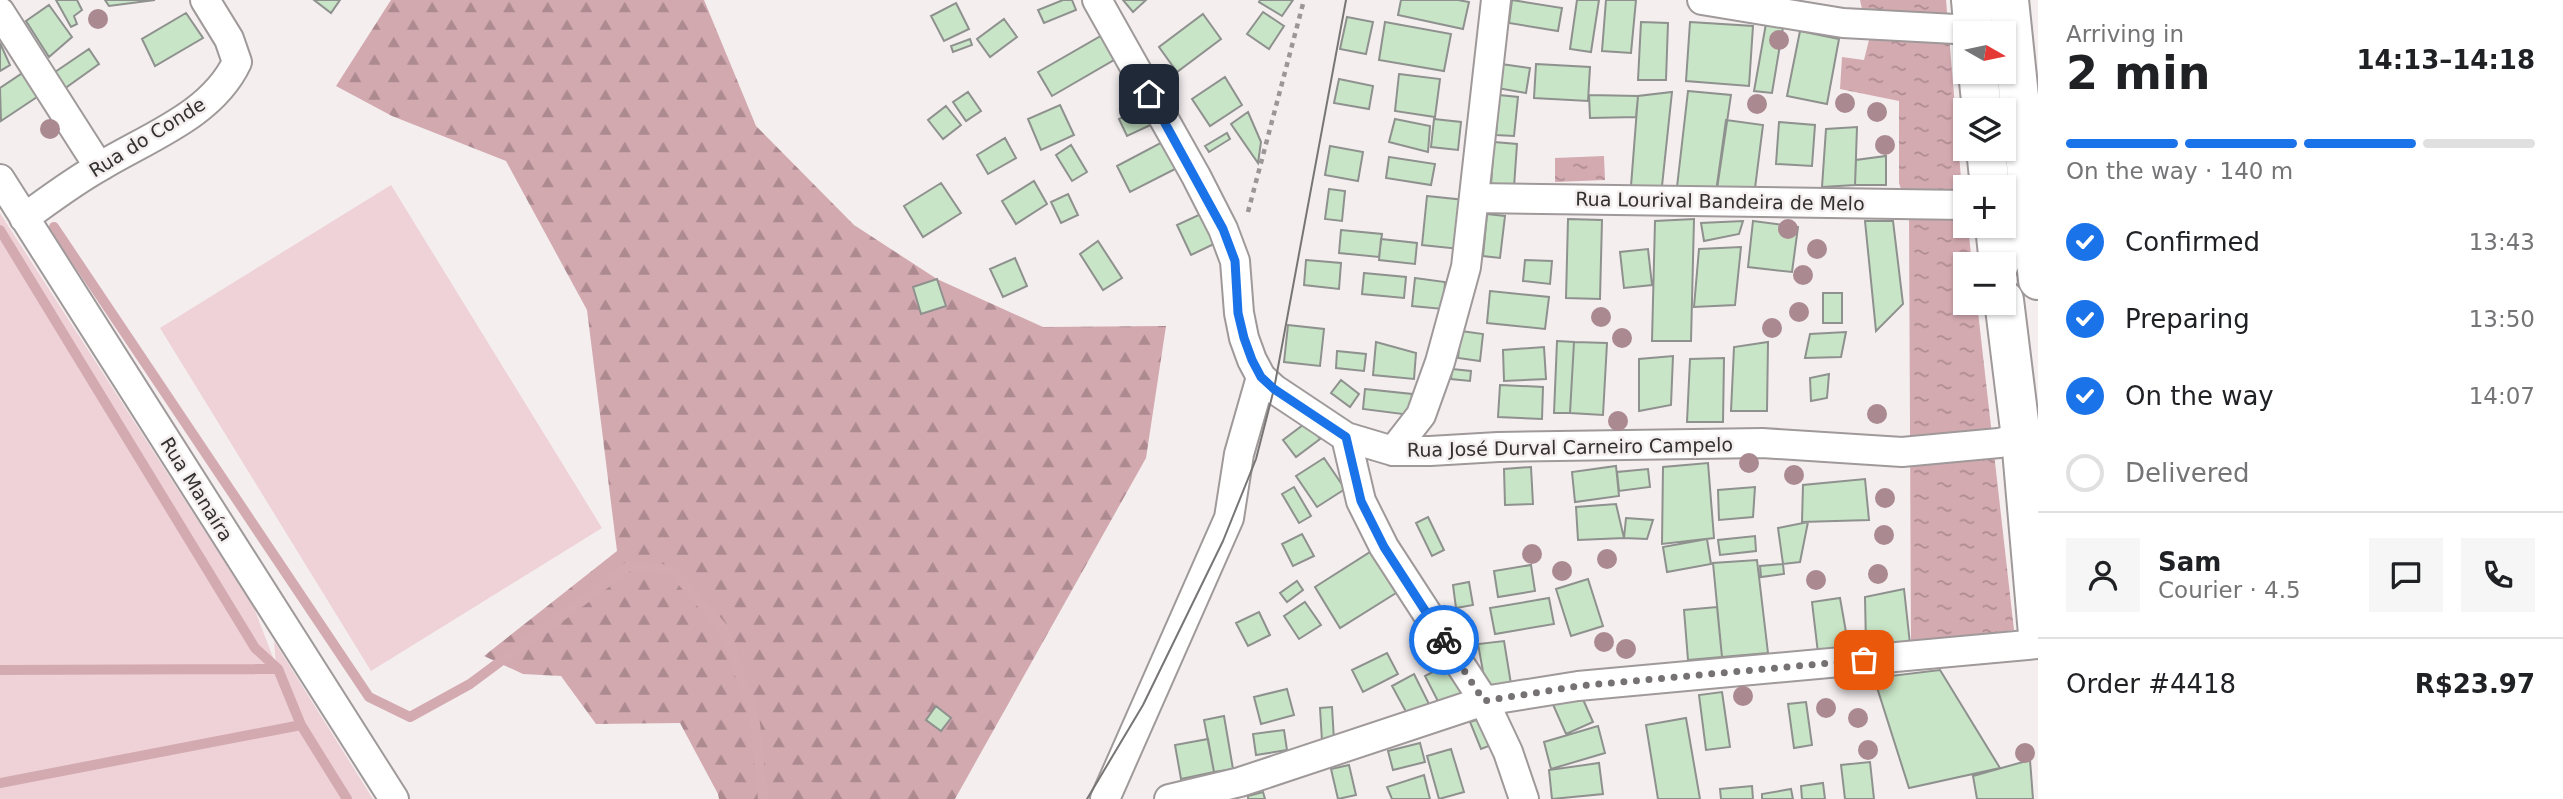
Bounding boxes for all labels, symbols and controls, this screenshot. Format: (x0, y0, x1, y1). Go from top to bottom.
north arrow (1953, 21, 2016, 84)
map controls (1953, 21, 2016, 315)
text: Arriving in (2066, 21, 2184, 47)
text: 14:13–14:18 (2356, 45, 2535, 75)
text: 2 min (2066, 46, 2210, 100)
pin (1119, 64, 1179, 124)
icon: home (1130, 75, 1168, 113)
street label: Rua do Conde (85, 93, 209, 181)
button: layers (1953, 98, 2016, 161)
text: On the way · 140 m (2066, 158, 2293, 184)
button: + (1953, 175, 2016, 238)
street label: Rua Lourival Bandeira de Melo (1575, 187, 1865, 215)
icon: check (2066, 223, 2104, 261)
text: Confirmed (2125, 227, 2260, 257)
text: 13:43 (2469, 229, 2535, 255)
button: − (1953, 252, 2016, 315)
icon: check (2066, 300, 2104, 338)
text: Preparing (2125, 304, 2250, 334)
text: 13:50 (2469, 306, 2535, 332)
icon: check (2066, 377, 2104, 415)
text: On the way (2125, 381, 2274, 411)
text: 14:07 (2469, 383, 2535, 409)
street label: Rua Manaíra (156, 433, 238, 545)
street label: Rua José Durval Carneiro Campelo (1407, 433, 1733, 461)
text: Delivered (2125, 458, 2249, 488)
button: person (2066, 538, 2140, 612)
button: chat (2369, 538, 2443, 612)
button: phone (2461, 538, 2535, 612)
text: Sam (2158, 547, 2221, 577)
text: Courier · 4.5 (2158, 577, 2301, 603)
courier (1409, 605, 1479, 675)
icon: bike (1425, 621, 1463, 659)
pin (1834, 630, 1894, 690)
icon: bag (1845, 641, 1883, 679)
text: Order #4418 (2066, 669, 2236, 699)
text: R$23.97 (2415, 669, 2535, 699)

